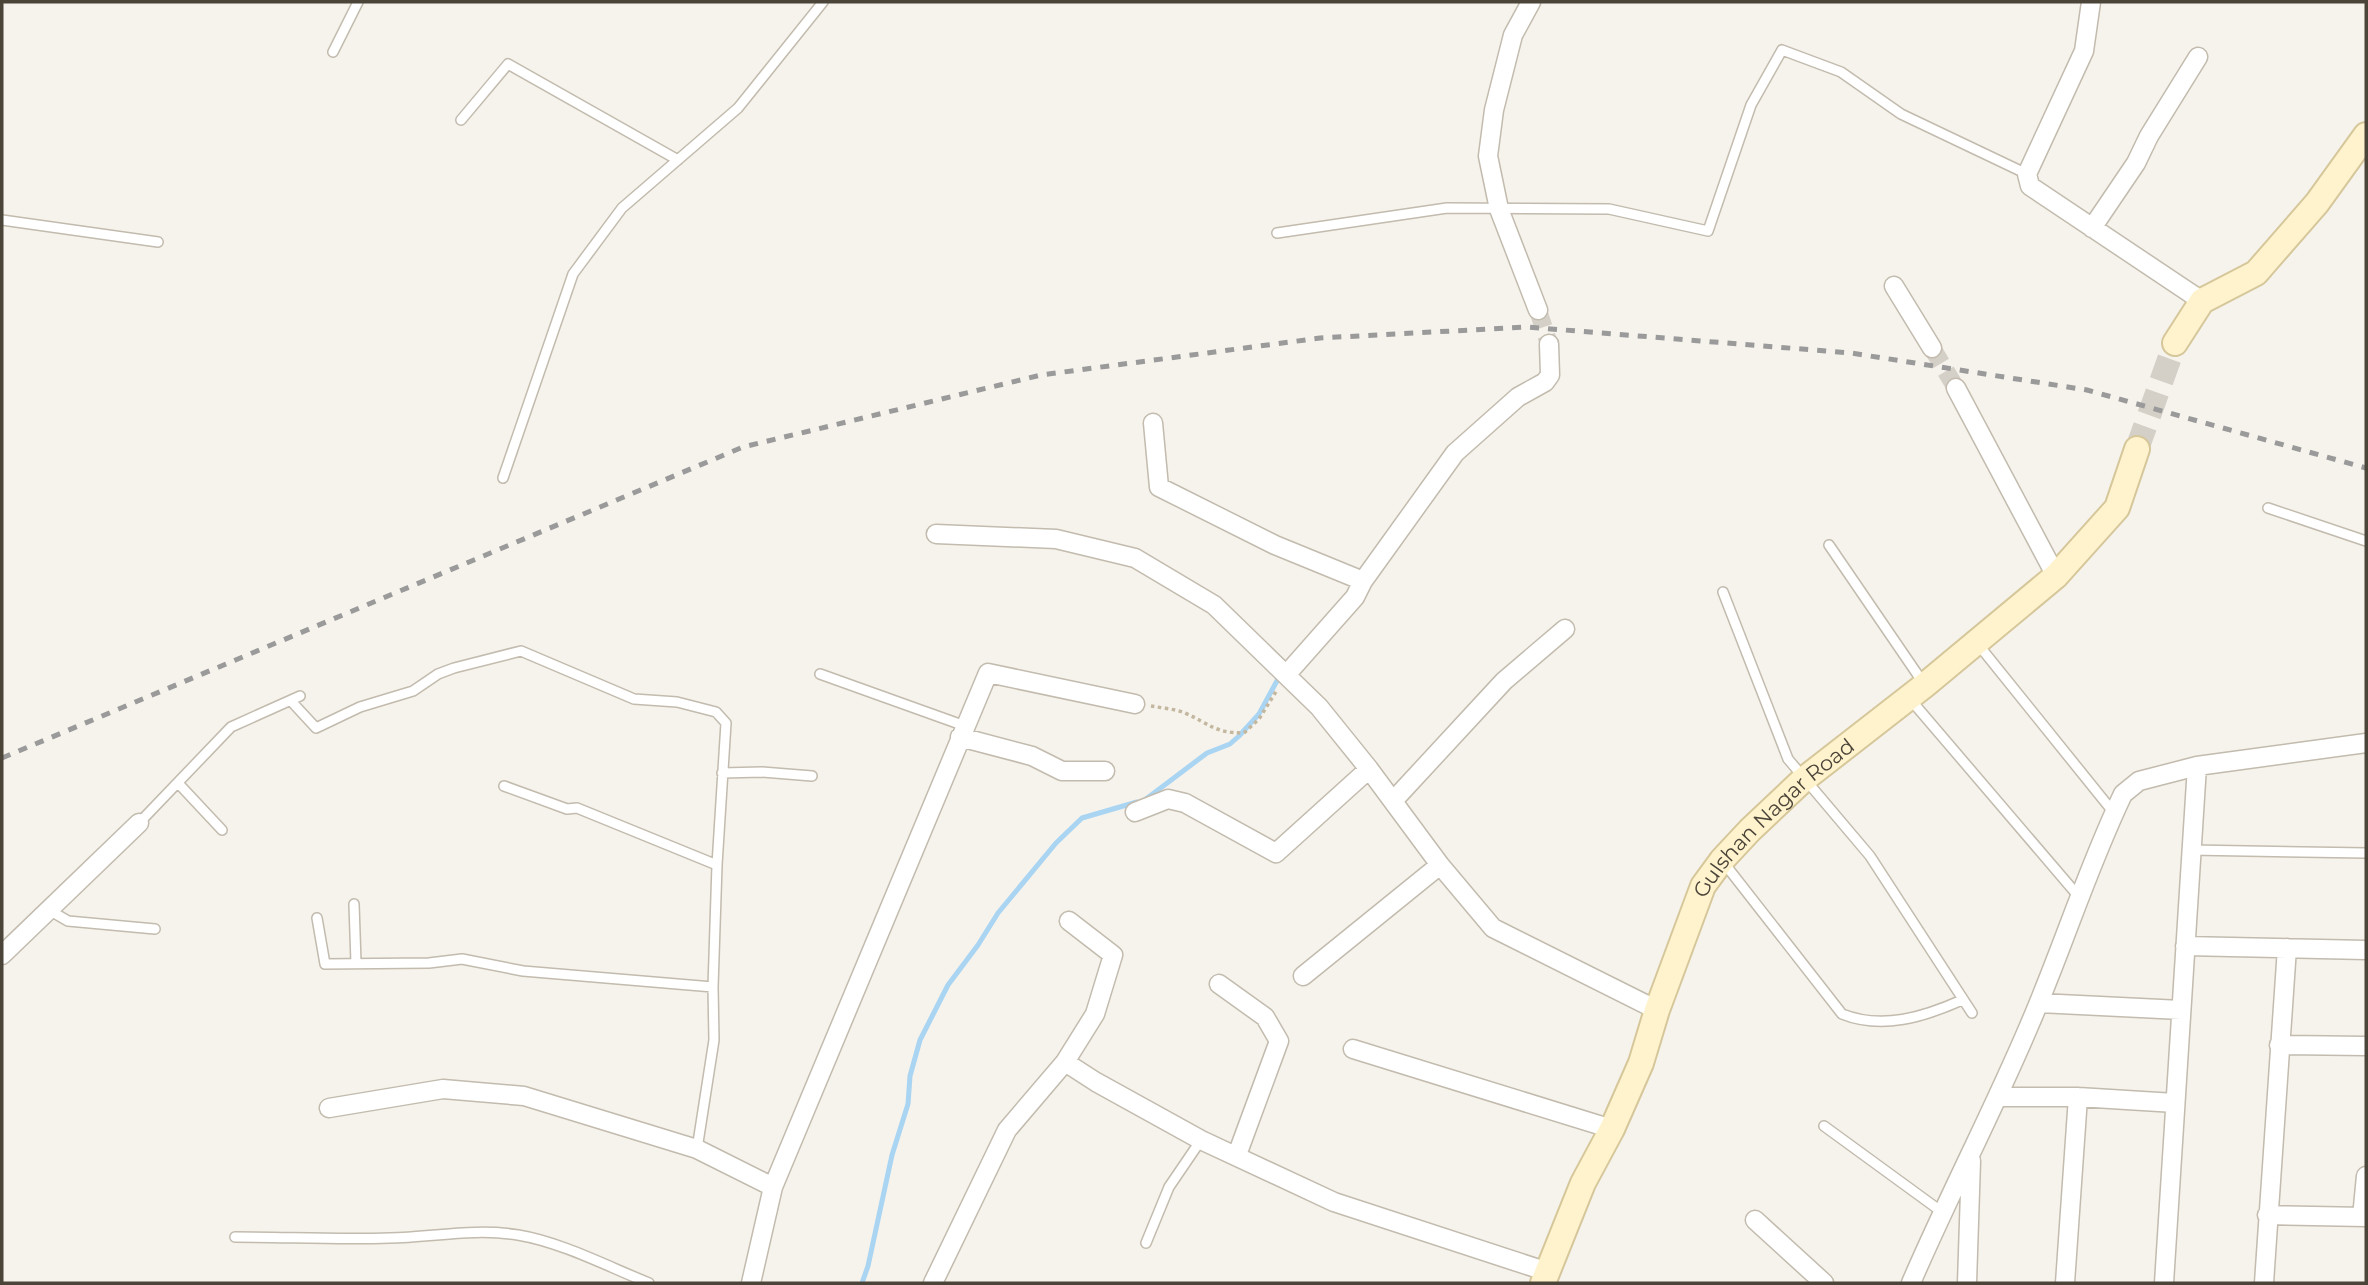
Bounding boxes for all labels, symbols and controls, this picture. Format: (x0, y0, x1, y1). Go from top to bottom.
street label: Gulshan Nagar Road (1688, 733, 1859, 900)

